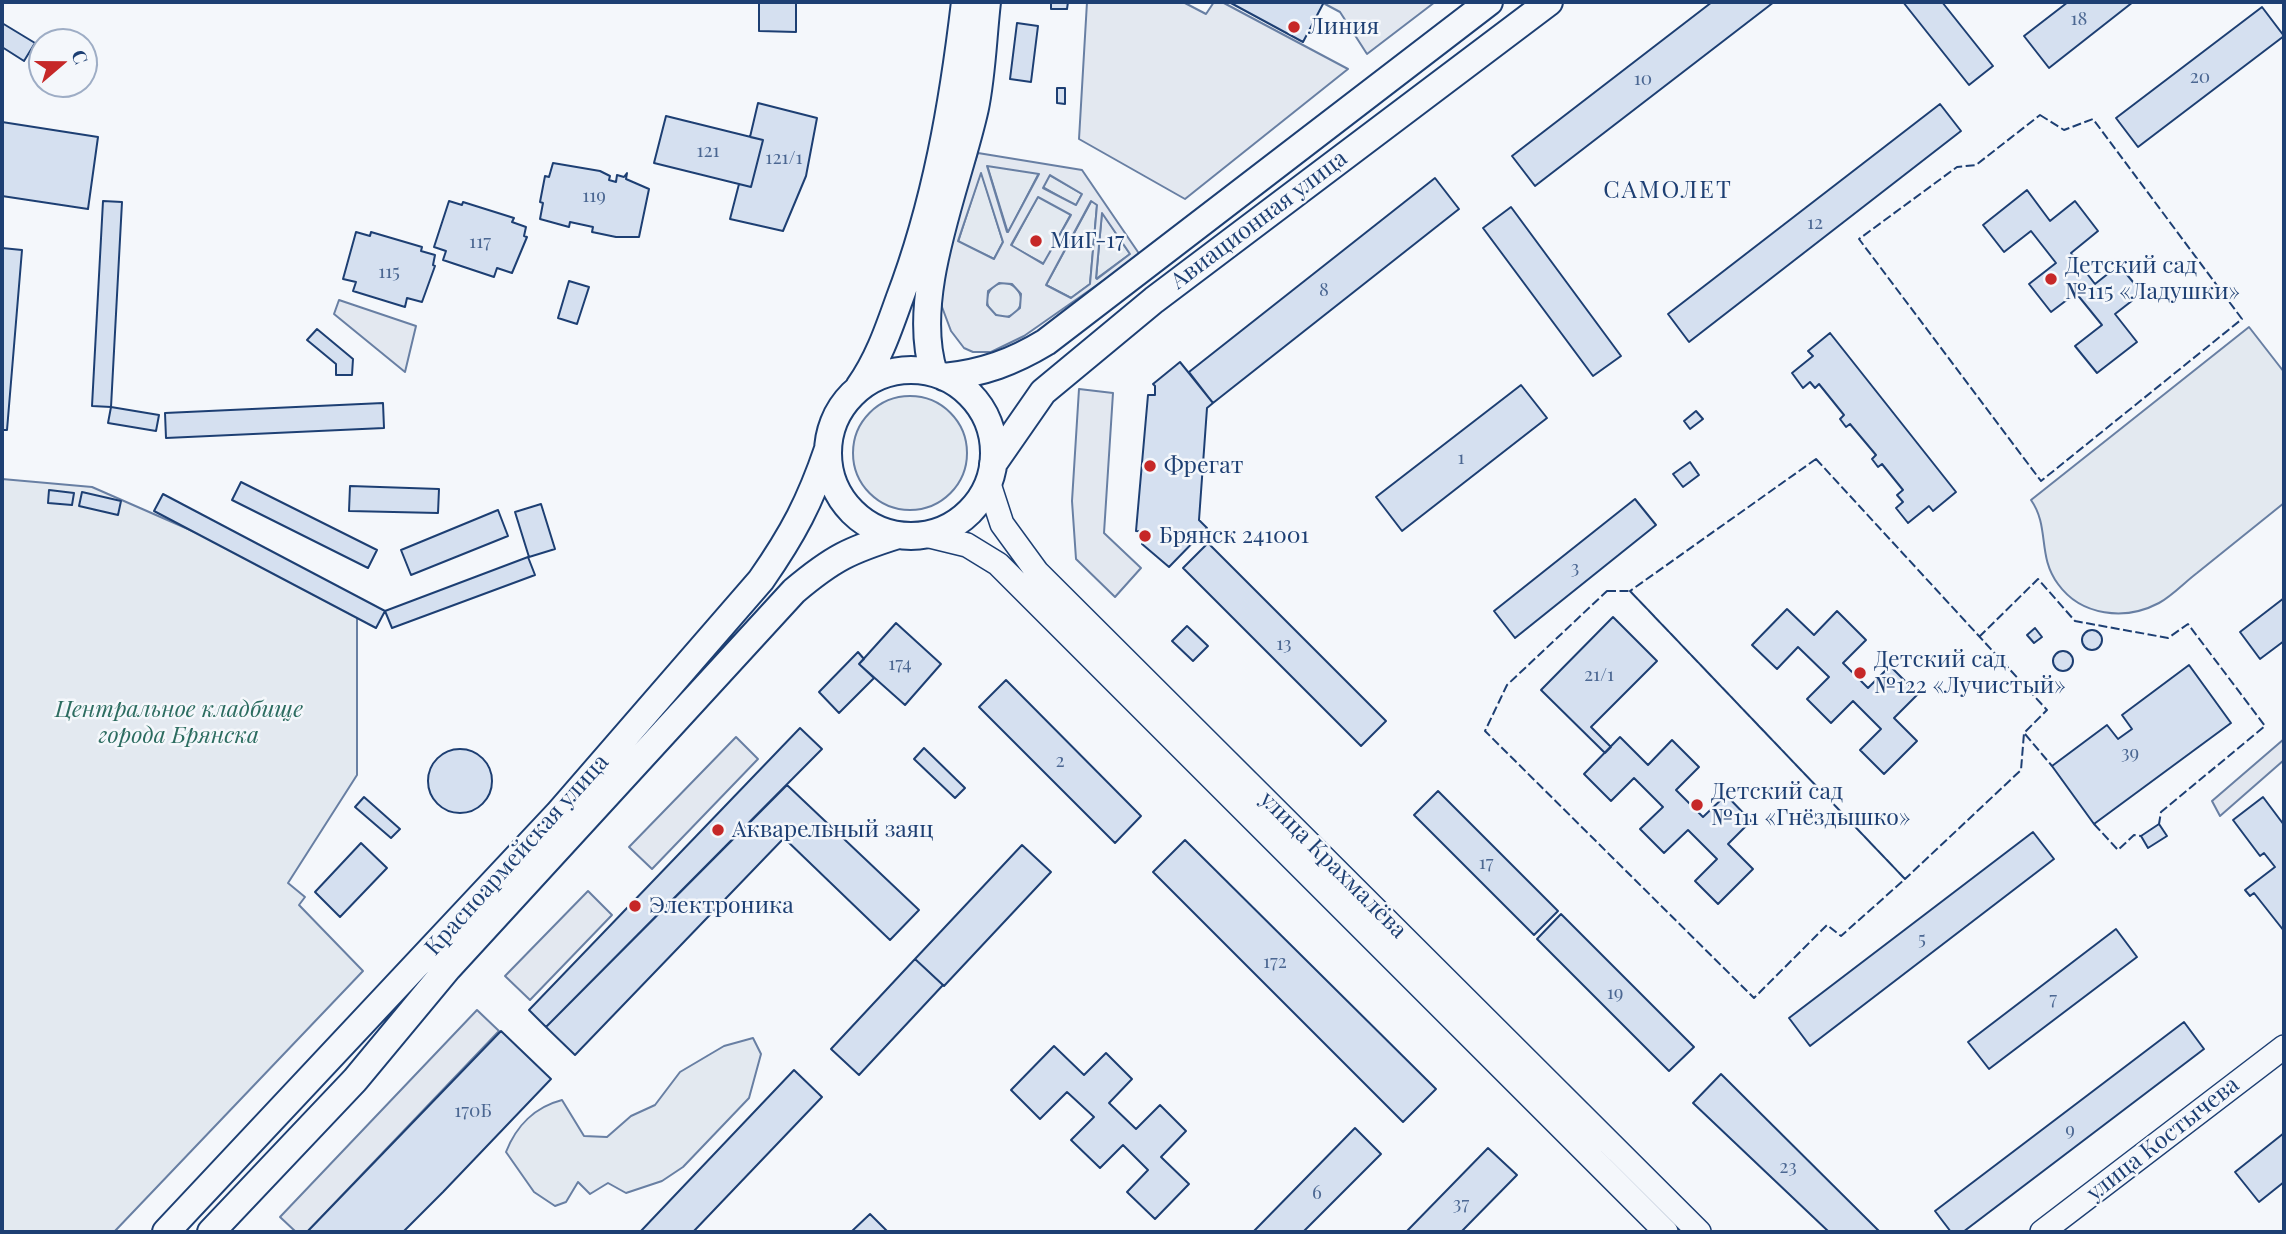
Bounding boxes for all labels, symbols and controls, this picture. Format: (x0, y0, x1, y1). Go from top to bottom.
house number: 18 (2071, 8, 2087, 30)
place label: Линия (1308, 13, 1379, 41)
marker: Линия (1286, 19, 1302, 35)
north arrow (28, 28, 98, 98)
text: С (66, 46, 95, 67)
house number: 20 (2190, 66, 2210, 88)
house number: 10 (1634, 68, 1652, 90)
house number: 121 (696, 140, 720, 162)
street label: Авиационная улица (1165, 145, 1353, 295)
house number: 121/1 (765, 147, 803, 169)
district label: САМОЛЕТ (1604, 177, 1732, 205)
house number: 119 (582, 185, 606, 207)
house number: 12 (1807, 212, 1823, 234)
place label: МиГ-17 (1050, 227, 1124, 255)
house number: 117 (469, 231, 491, 253)
marker: МиГ-17 (1028, 233, 1044, 249)
place label: Детский сад №115 «Ладушки» (2065, 252, 2240, 306)
house number: 115 (378, 261, 400, 283)
marker: Детский сад №115 «Ладушки» (2043, 271, 2059, 287)
house number: 8 (1319, 279, 1329, 301)
house number: 1 (1457, 447, 1465, 469)
place label: Фрегат (1164, 452, 1243, 480)
marker: Фрегат (1142, 458, 1158, 474)
place label: Брянск 241001 (1159, 522, 1309, 550)
marker: Брянск 241001 (1137, 528, 1153, 544)
house number: 3 (1571, 557, 1579, 579)
house number: 13 (1276, 633, 1292, 655)
place label: Детский сад №122 «Лучистый» (1874, 646, 2066, 700)
house number: 174 (888, 653, 912, 675)
house number: 21/1 (1584, 664, 1614, 686)
marker: Детский сад №122 «Лучистый» (1852, 665, 1868, 681)
park label: Центральное кладбище города Брянска (55, 696, 303, 750)
house number: 39 (2121, 742, 2139, 764)
street label: Красноармейская улица (419, 749, 615, 961)
house number: 2 (1055, 750, 1065, 772)
place label: Детский сад №111 «Гнёздышко» (1711, 778, 1910, 832)
street label: улица Крахмалёва (1254, 786, 1412, 944)
marker: Детский сад №111 «Гнёздышко» (1689, 797, 1705, 813)
place label: Акварельный заяц (732, 816, 933, 844)
marker: Акварельный заяц (710, 822, 726, 838)
house number: 17 (1479, 852, 1493, 874)
place label: Электроника (649, 892, 794, 920)
marker: Электроника (627, 898, 643, 914)
house number: 5 (1918, 928, 1926, 950)
house number: 172 (1263, 951, 1287, 973)
house number: 19 (1607, 982, 1623, 1004)
house number: 7 (2049, 988, 2057, 1010)
street label: улица Костычева (2081, 1071, 2245, 1207)
house number: 170Б (454, 1100, 492, 1122)
house number: 9 (2065, 1119, 2075, 1141)
house number: 23 (1779, 1156, 1797, 1178)
house number: 6 (1312, 1182, 1322, 1204)
house number: 37 (1453, 1193, 1469, 1215)

